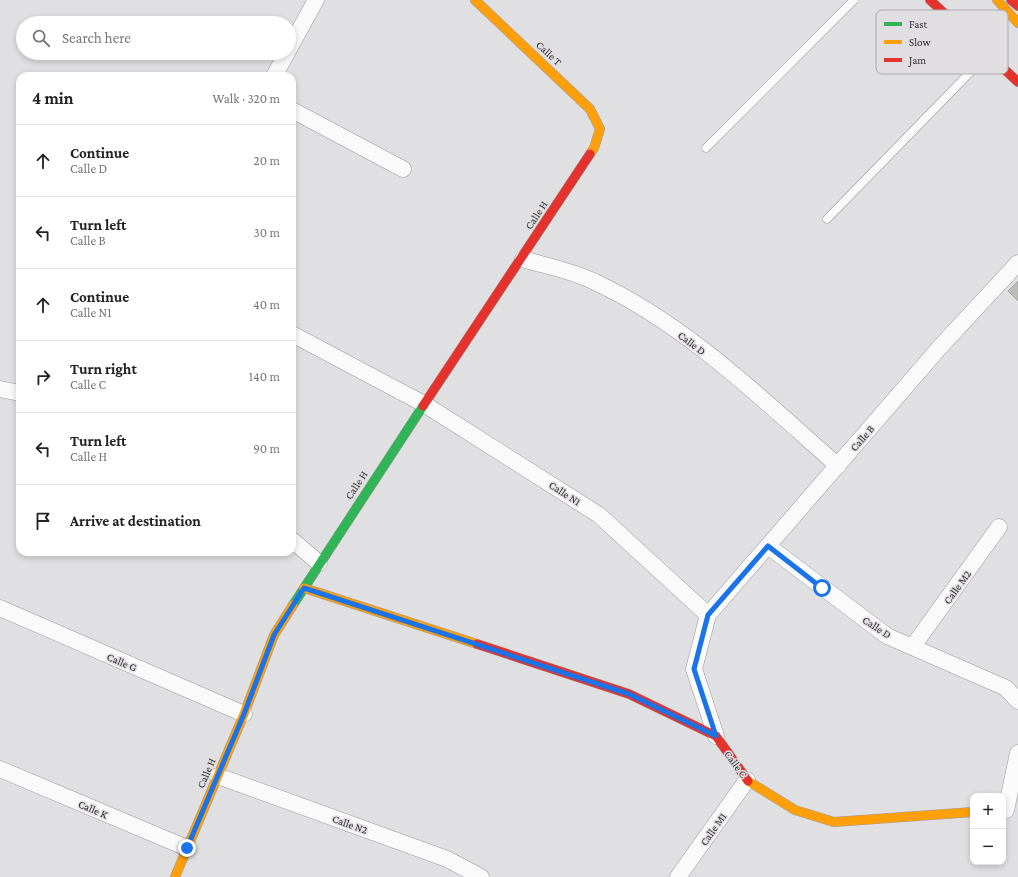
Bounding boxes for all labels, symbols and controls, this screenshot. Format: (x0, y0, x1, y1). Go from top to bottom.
legend (876, 10, 1008, 74)
search box (16, 16, 296, 60)
text: Fast (909, 18, 928, 30)
icon: search (30, 27, 52, 49)
text: Search here (62, 30, 131, 46)
text: Slow (909, 36, 931, 48)
street label: Calle T (534, 38, 564, 68)
text: Jam (908, 54, 926, 67)
text: 4 min (32, 89, 74, 108)
text: Walk · 320 m (212, 91, 280, 106)
text: Continue (70, 145, 129, 161)
icon: ahead (32, 150, 54, 172)
text: 20 m (254, 153, 280, 168)
text: Calle D (70, 161, 107, 176)
street label: Calle H (522, 199, 550, 231)
text: Turn left (70, 217, 126, 233)
icon: left (32, 222, 54, 244)
text: 30 m (254, 225, 280, 240)
text: Calle B (70, 233, 106, 248)
text: Continue (70, 289, 129, 305)
icon: ahead (32, 294, 54, 316)
text: 40 m (253, 297, 280, 312)
text: Calle N1 (70, 305, 111, 320)
street label: Calle D (676, 329, 708, 357)
text: Turn right (70, 361, 137, 377)
icon: right (32, 366, 54, 388)
text: 140 m (249, 369, 280, 384)
text: Calle C (70, 377, 106, 392)
street label: Calle B (848, 423, 876, 453)
text: Turn left (70, 433, 126, 449)
icon: left (32, 438, 54, 460)
text: 90 m (253, 441, 280, 456)
text: Calle H (70, 449, 107, 464)
street label: Calle H (342, 469, 370, 501)
street label: Calle N1 (547, 478, 583, 508)
icon: arrive (32, 510, 54, 532)
text: Arrive at destination (70, 513, 201, 529)
street label: Calle M2 (941, 568, 973, 606)
route start (813, 579, 831, 597)
street label: Calle D (861, 613, 893, 641)
street label: Calle G (105, 650, 139, 674)
street label: Calle C (722, 748, 750, 780)
street label: Calle H (194, 756, 218, 790)
map controls (970, 793, 1006, 865)
button: + (970, 793, 1006, 829)
street label: Calle K (77, 798, 110, 821)
street label: Calle M1 (697, 810, 729, 848)
street label: Calle N2 (331, 812, 369, 836)
button: − (970, 829, 1006, 865)
route end (178, 839, 196, 857)

